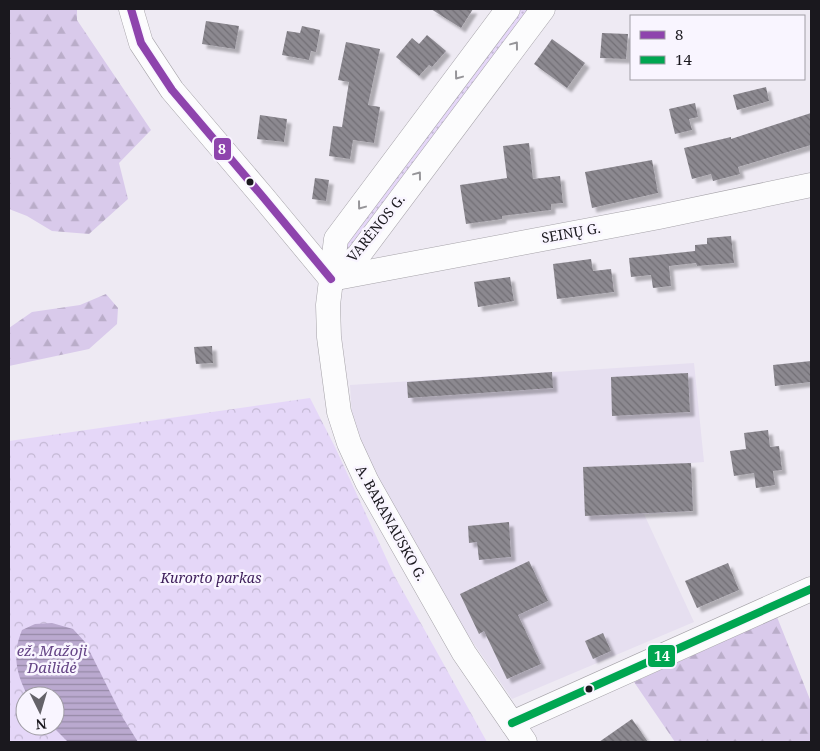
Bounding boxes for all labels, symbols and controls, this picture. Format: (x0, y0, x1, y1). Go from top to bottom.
legend (630, 15, 805, 80)
text: 8 (675, 24, 683, 44)
one-way arrow (510, 42, 518, 51)
text: 14 (675, 49, 692, 69)
one-way arrow (455, 70, 464, 80)
line badge: 8 (213, 137, 232, 161)
text: 8 (218, 139, 226, 158)
one-way arrow (412, 171, 421, 181)
unlabelled marker (245, 177, 255, 187)
street label: VARĖNOS G. (342, 190, 409, 266)
one-way arrow (358, 200, 366, 209)
street label: SEINŲ G. (540, 218, 602, 247)
street label: A. BARANAUSKO G. (352, 461, 431, 584)
park label: Kurorto parkas (160, 568, 262, 587)
water label: ež. Mažoji Dailidė (17, 640, 88, 677)
line badge: 14 (647, 644, 676, 668)
text: 14 (654, 646, 670, 665)
unlabelled marker (584, 684, 594, 694)
north arrow (15, 686, 65, 736)
text: N (35, 715, 48, 734)

